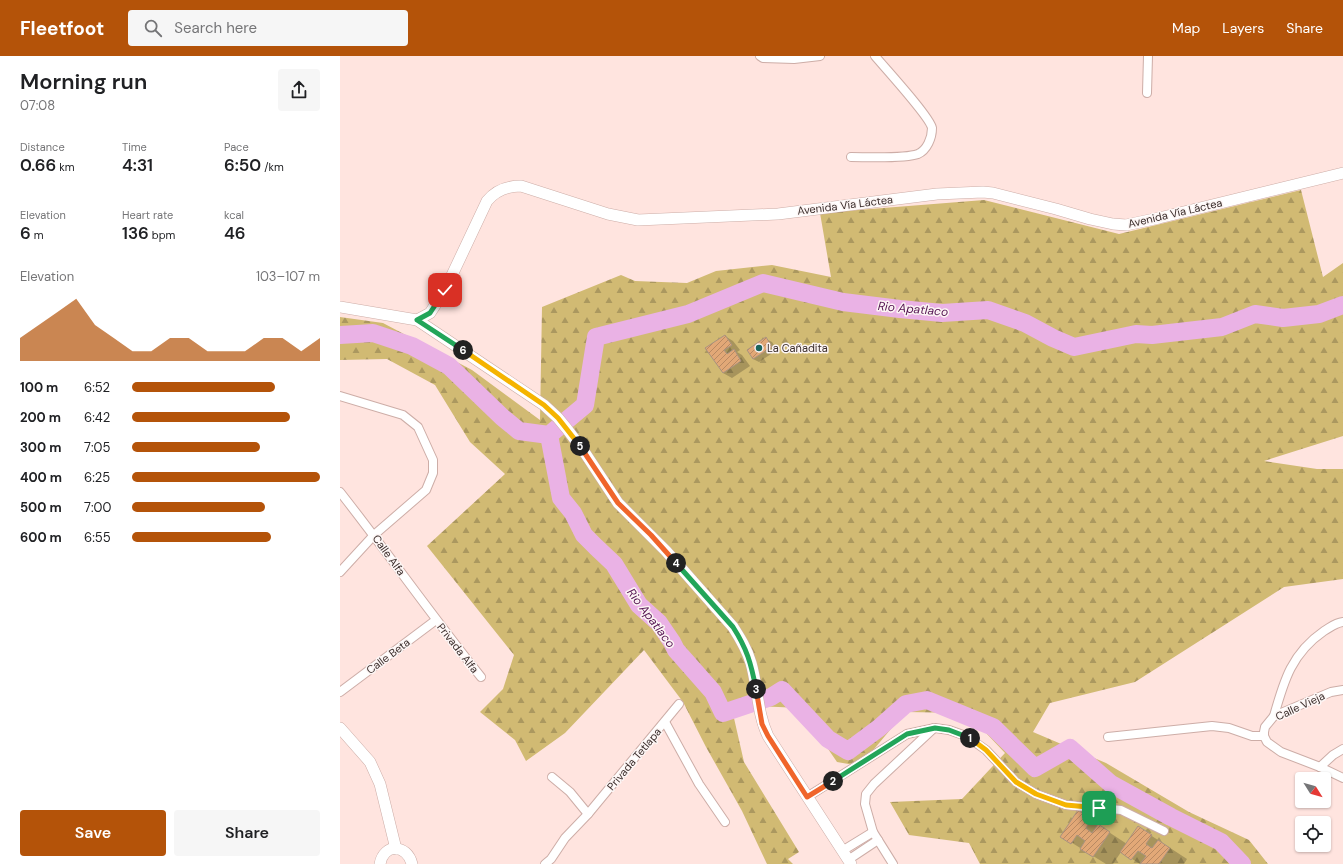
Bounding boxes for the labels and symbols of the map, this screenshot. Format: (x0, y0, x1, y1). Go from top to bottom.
street label: Avenida Vía Láctea (796, 192, 894, 218)
street label: Avenida Vía Láctea (1127, 195, 1224, 231)
pin (428, 273, 462, 307)
water label: Rio Apatlaco (877, 298, 949, 320)
pin: 6 (453, 340, 473, 360)
place label: La Cañadita (767, 341, 828, 355)
marker: La Cañadita (754, 343, 764, 353)
pin: 5 (570, 436, 590, 456)
street label: Calle Alfa (369, 532, 409, 578)
pin: 4 (666, 553, 686, 573)
water label: Rio Apatlaco (623, 585, 679, 651)
street label: Privada Alfa (434, 620, 482, 676)
street label: Calle Beta (363, 635, 413, 677)
pin: 3 (746, 679, 766, 699)
street label: Calle Vieja (1273, 688, 1327, 724)
street label: Privada Tetlapa (604, 725, 664, 793)
pin: 1 (960, 728, 980, 748)
pin: 2 (823, 771, 843, 791)
north arrow (1295, 772, 1331, 808)
pin (1082, 791, 1116, 825)

